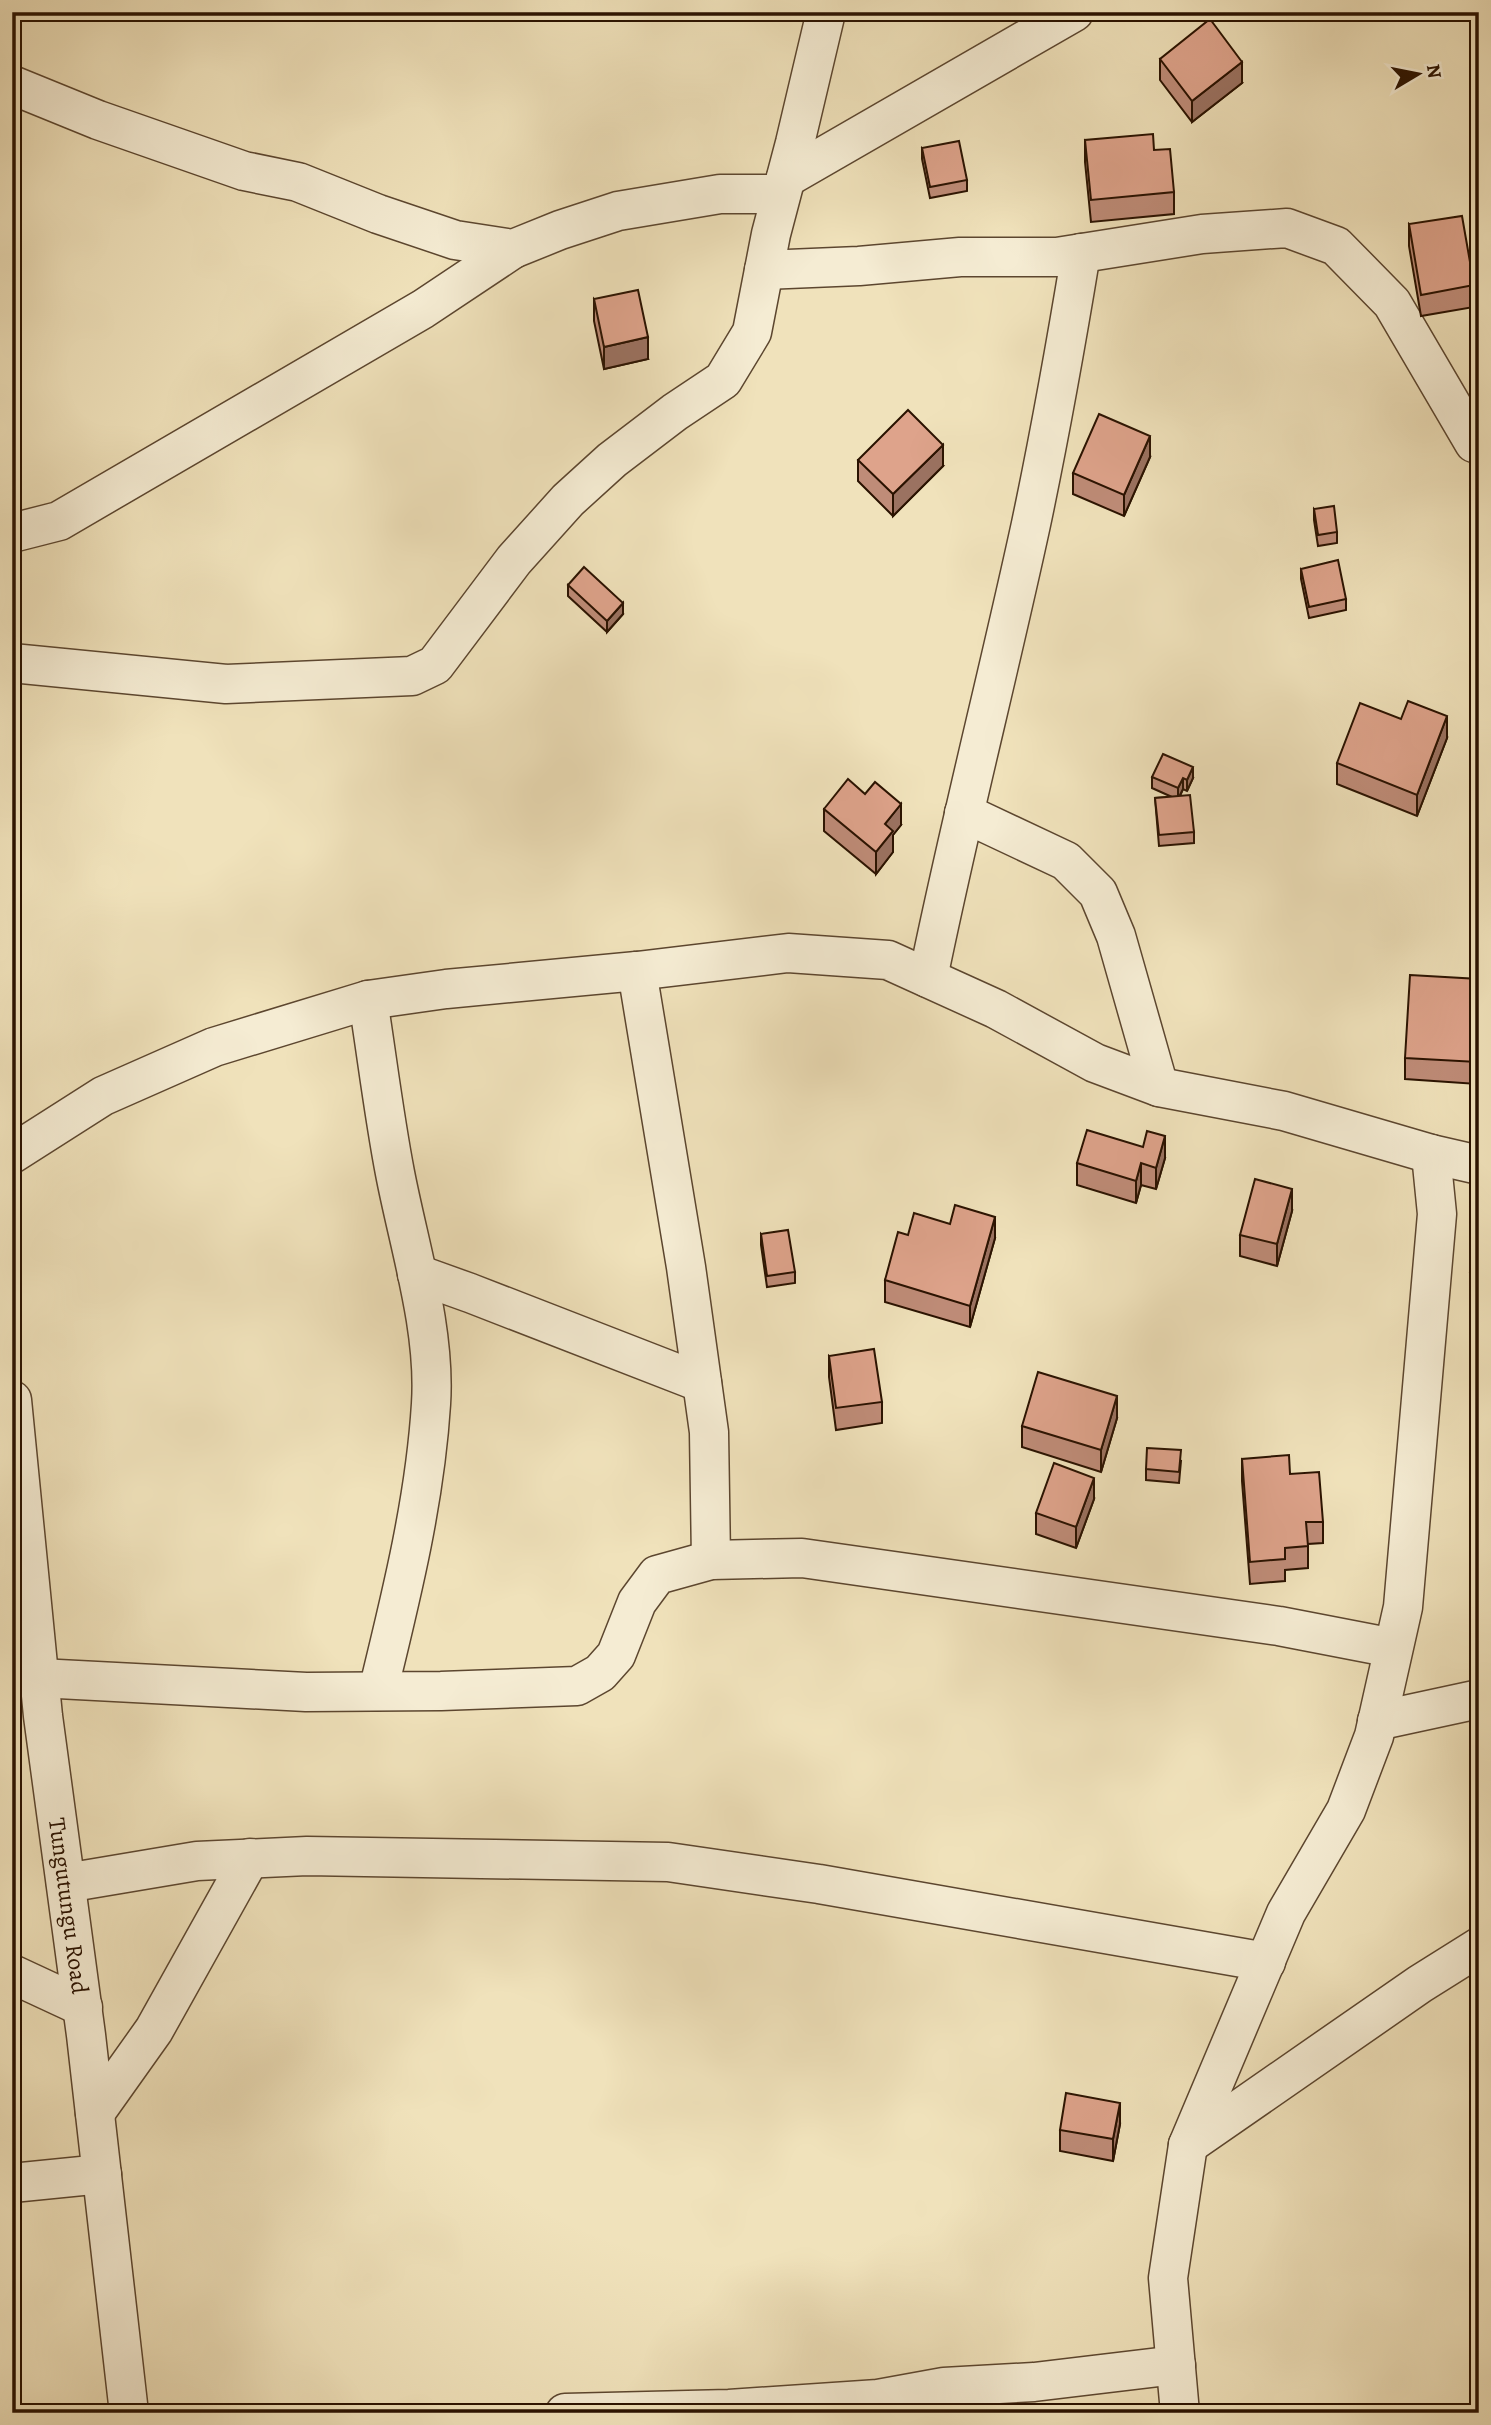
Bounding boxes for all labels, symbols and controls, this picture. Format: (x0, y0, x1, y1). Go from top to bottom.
north arrow (1382, 38, 1452, 108)
text: N (1420, 62, 1448, 80)
street label: Tungutungu Road (41, 1816, 96, 1996)

